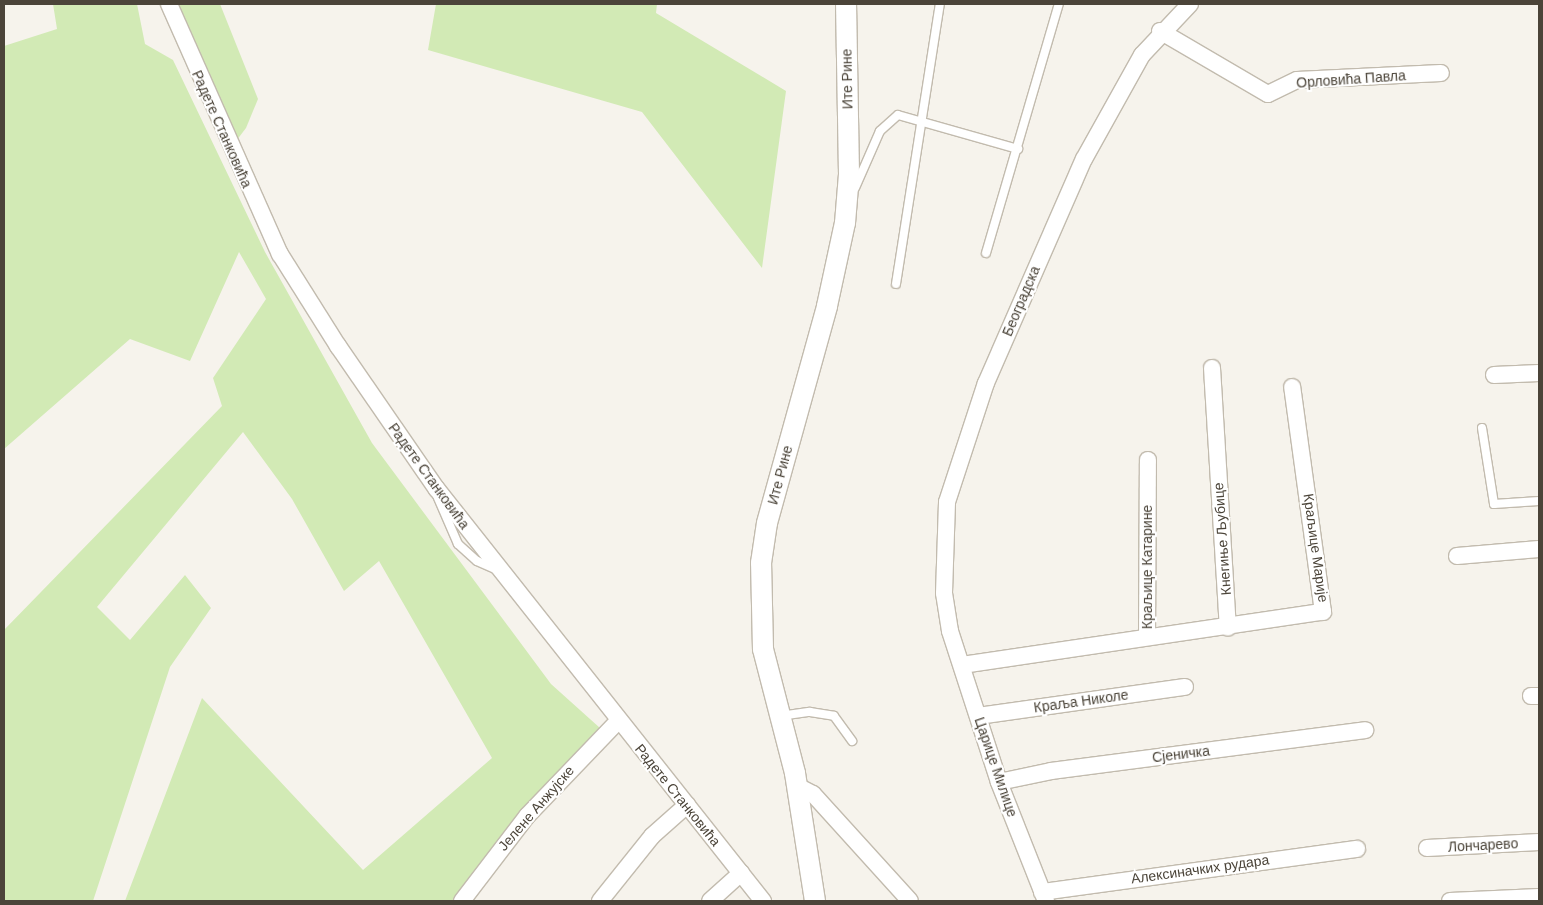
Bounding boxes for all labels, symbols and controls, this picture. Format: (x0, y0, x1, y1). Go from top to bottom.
street label: Ите Рине (838, 49, 856, 109)
street label: Орловића Павла (1296, 67, 1406, 91)
street label: Радете Станковића (189, 68, 255, 190)
street label: Београдска (999, 263, 1043, 339)
street label: Радете Станковића (385, 420, 473, 532)
street label: Ите Рине (764, 444, 796, 506)
street label: Кнегиње Љубице (1210, 482, 1234, 596)
street label: Краљице Марије (1300, 493, 1332, 603)
street label: Краљице Катарине (1139, 505, 1155, 629)
street label: Краља Николе (1033, 686, 1129, 716)
street label: Царице Милице (971, 715, 1021, 819)
street label: Радете Станковића (632, 740, 724, 850)
street label: Сјеничка (1151, 742, 1211, 766)
street label: Јелене Анжујске (494, 762, 578, 854)
street label: Лончарево (1447, 835, 1519, 855)
street label: Алексиначких рудара (1130, 851, 1270, 887)

